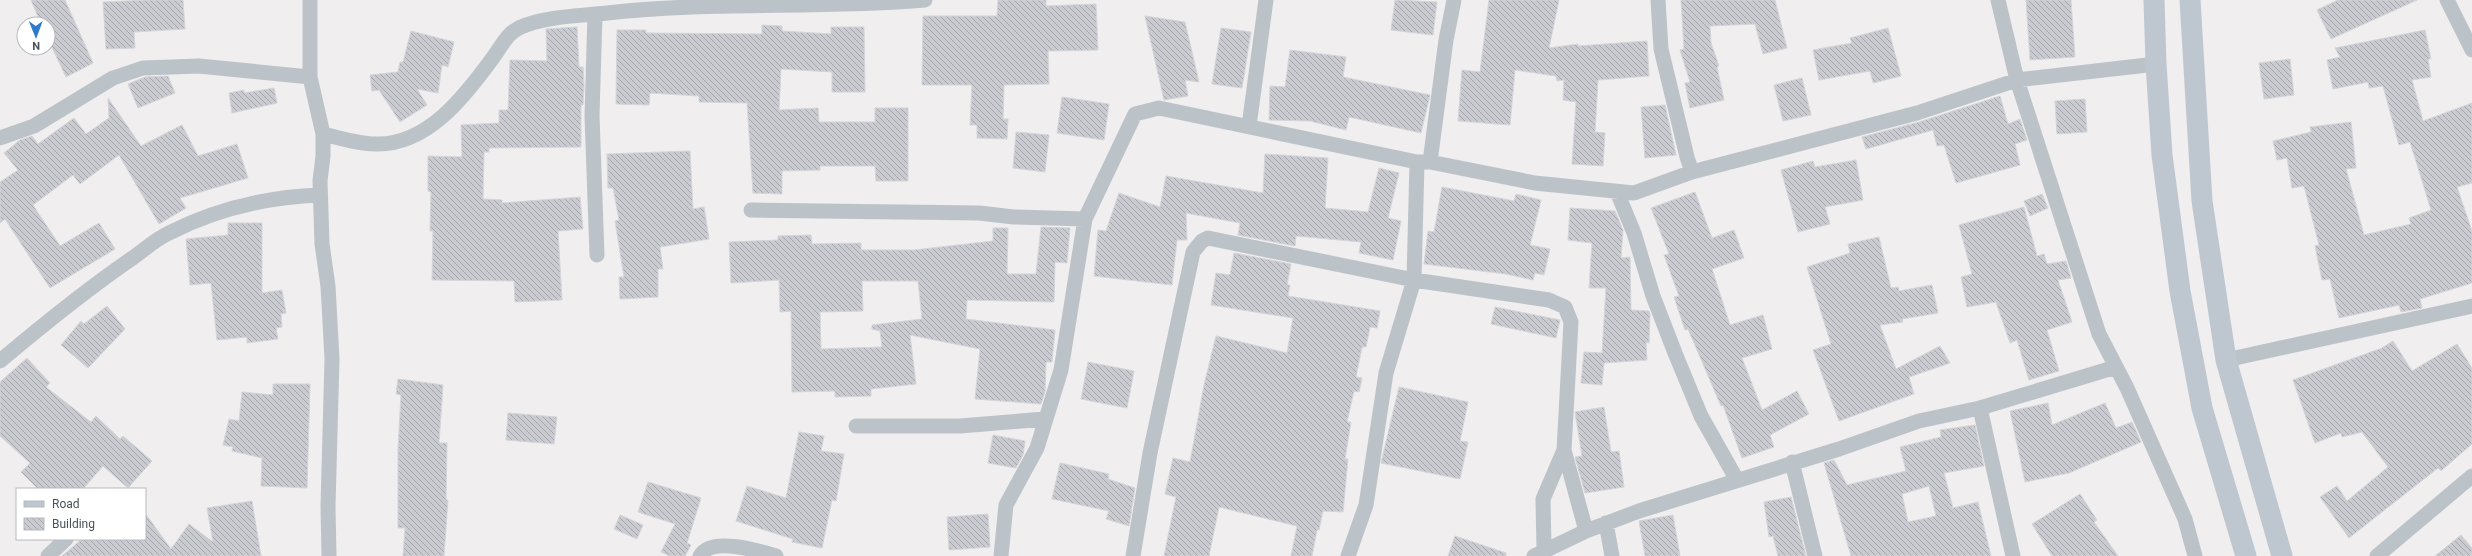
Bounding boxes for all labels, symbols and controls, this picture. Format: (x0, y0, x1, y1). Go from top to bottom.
north arrow (16, 16, 56, 56)
text: N (32, 39, 40, 52)
legend (16, 488, 146, 540)
text: Road (52, 497, 80, 511)
text: Building (52, 517, 95, 531)

